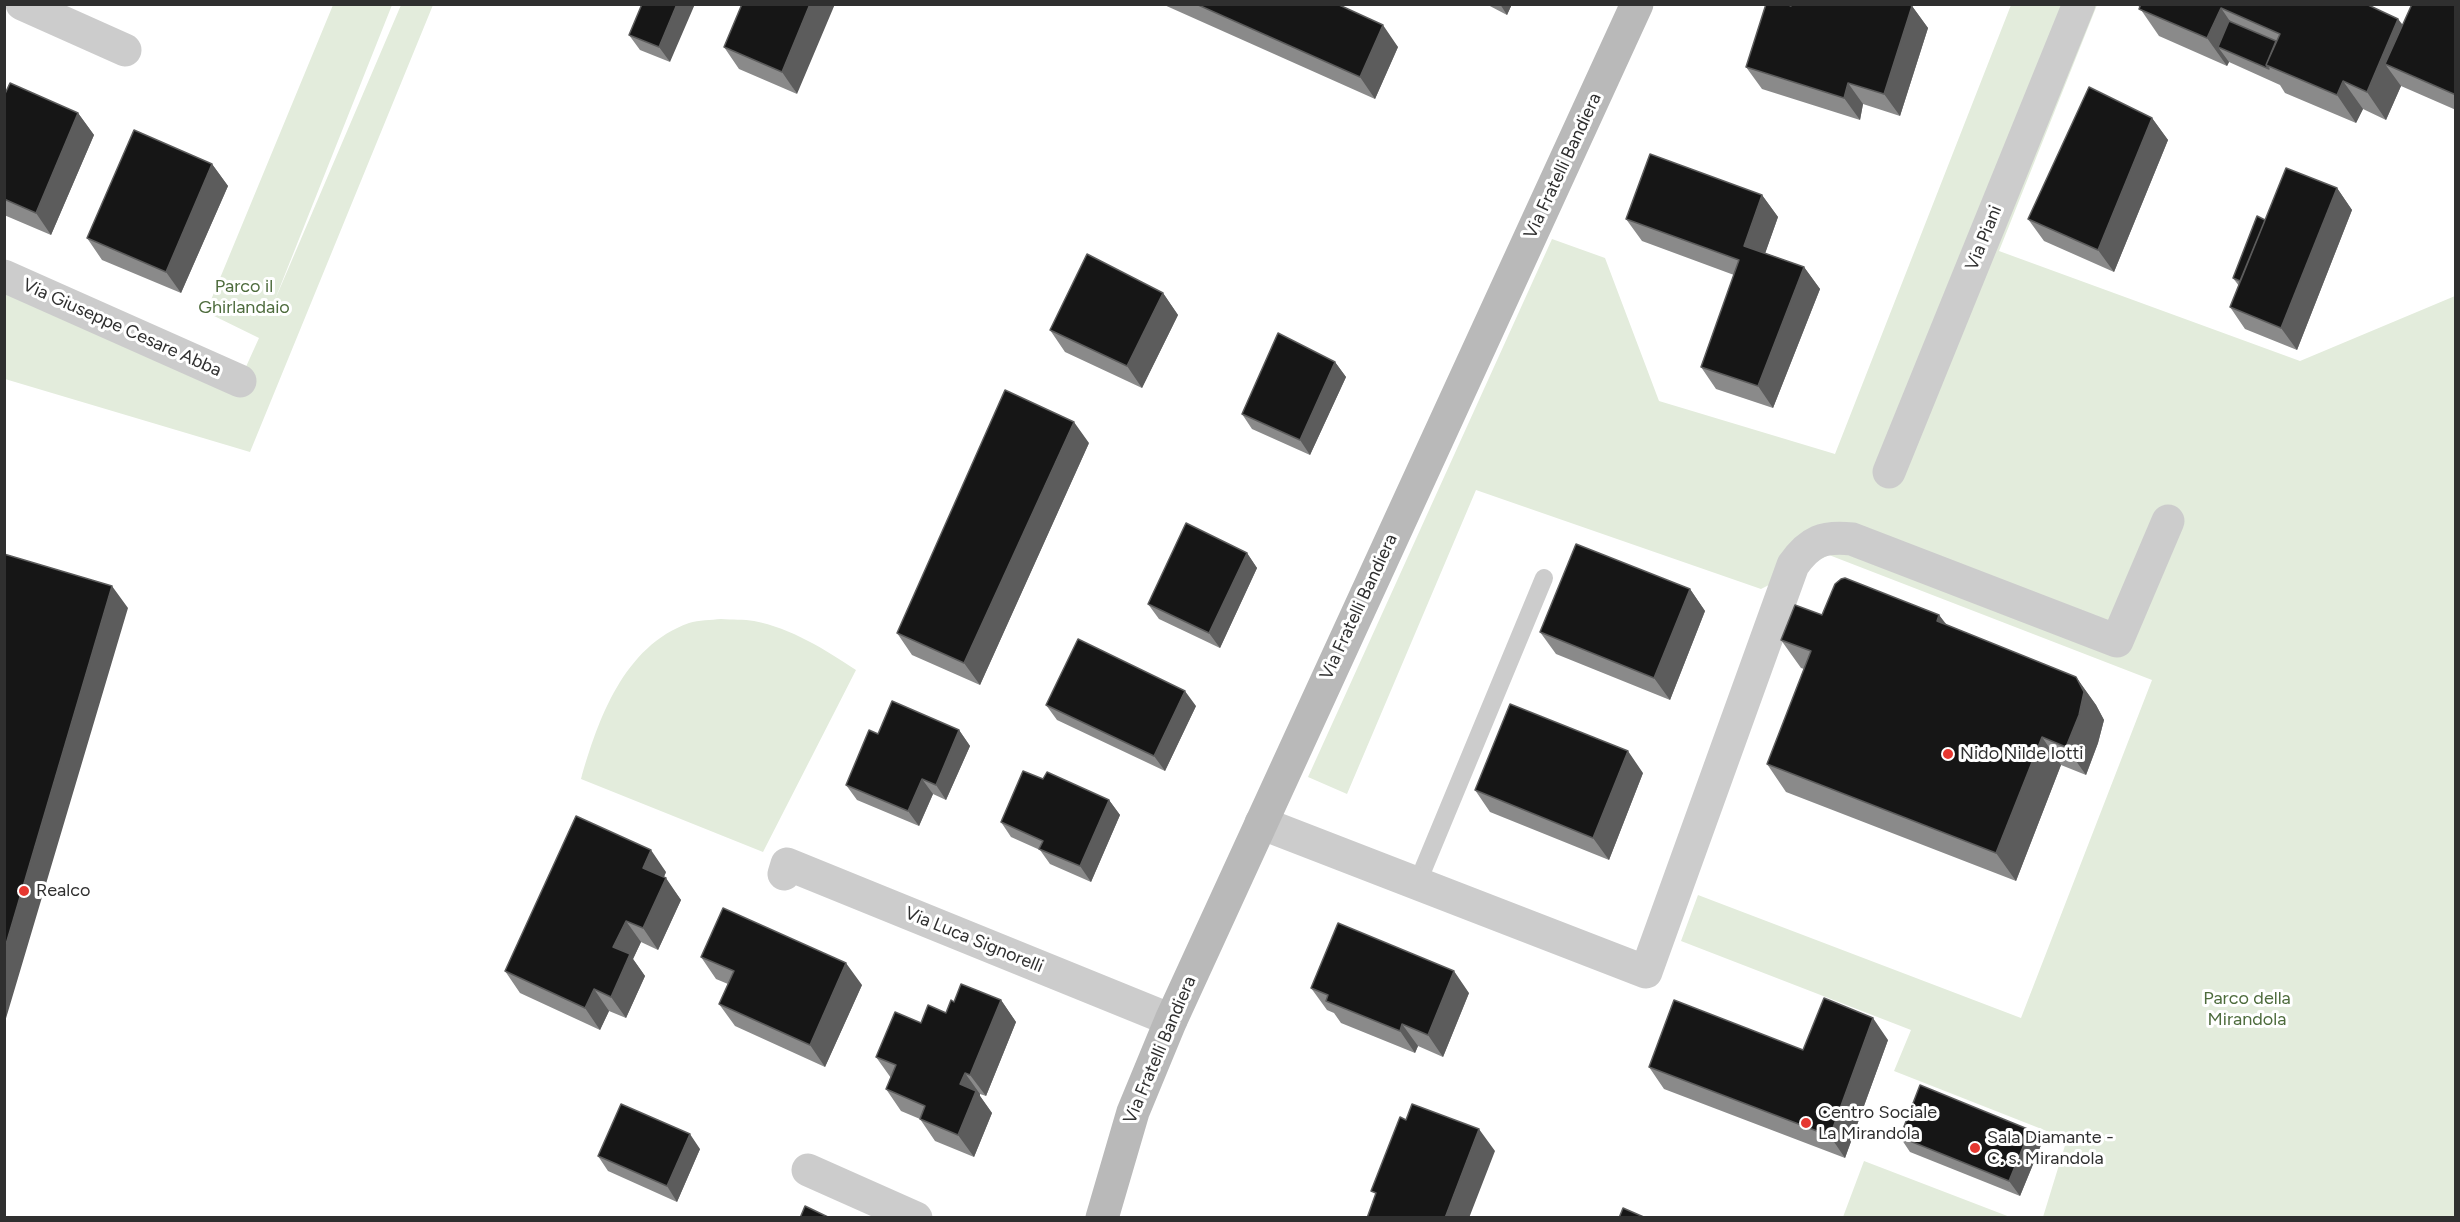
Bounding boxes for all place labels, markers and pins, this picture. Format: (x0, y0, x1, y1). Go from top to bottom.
place label: Nido Nilde Iotti (1960, 743, 2084, 765)
marker: Nido Nilde Iotti (1941, 747, 1955, 761)
place label: Realco (36, 880, 90, 902)
marker: Realco (17, 884, 31, 898)
place label: Centro Sociale La Mirandola (1818, 1102, 1937, 1144)
marker: Centro Sociale La Mirandola (1799, 1116, 1813, 1130)
place label: Sala Diamante - C. s. Mirandola (1987, 1127, 2114, 1170)
marker: Sala Diamante - C. s. Mirandola (1968, 1141, 1982, 1155)

